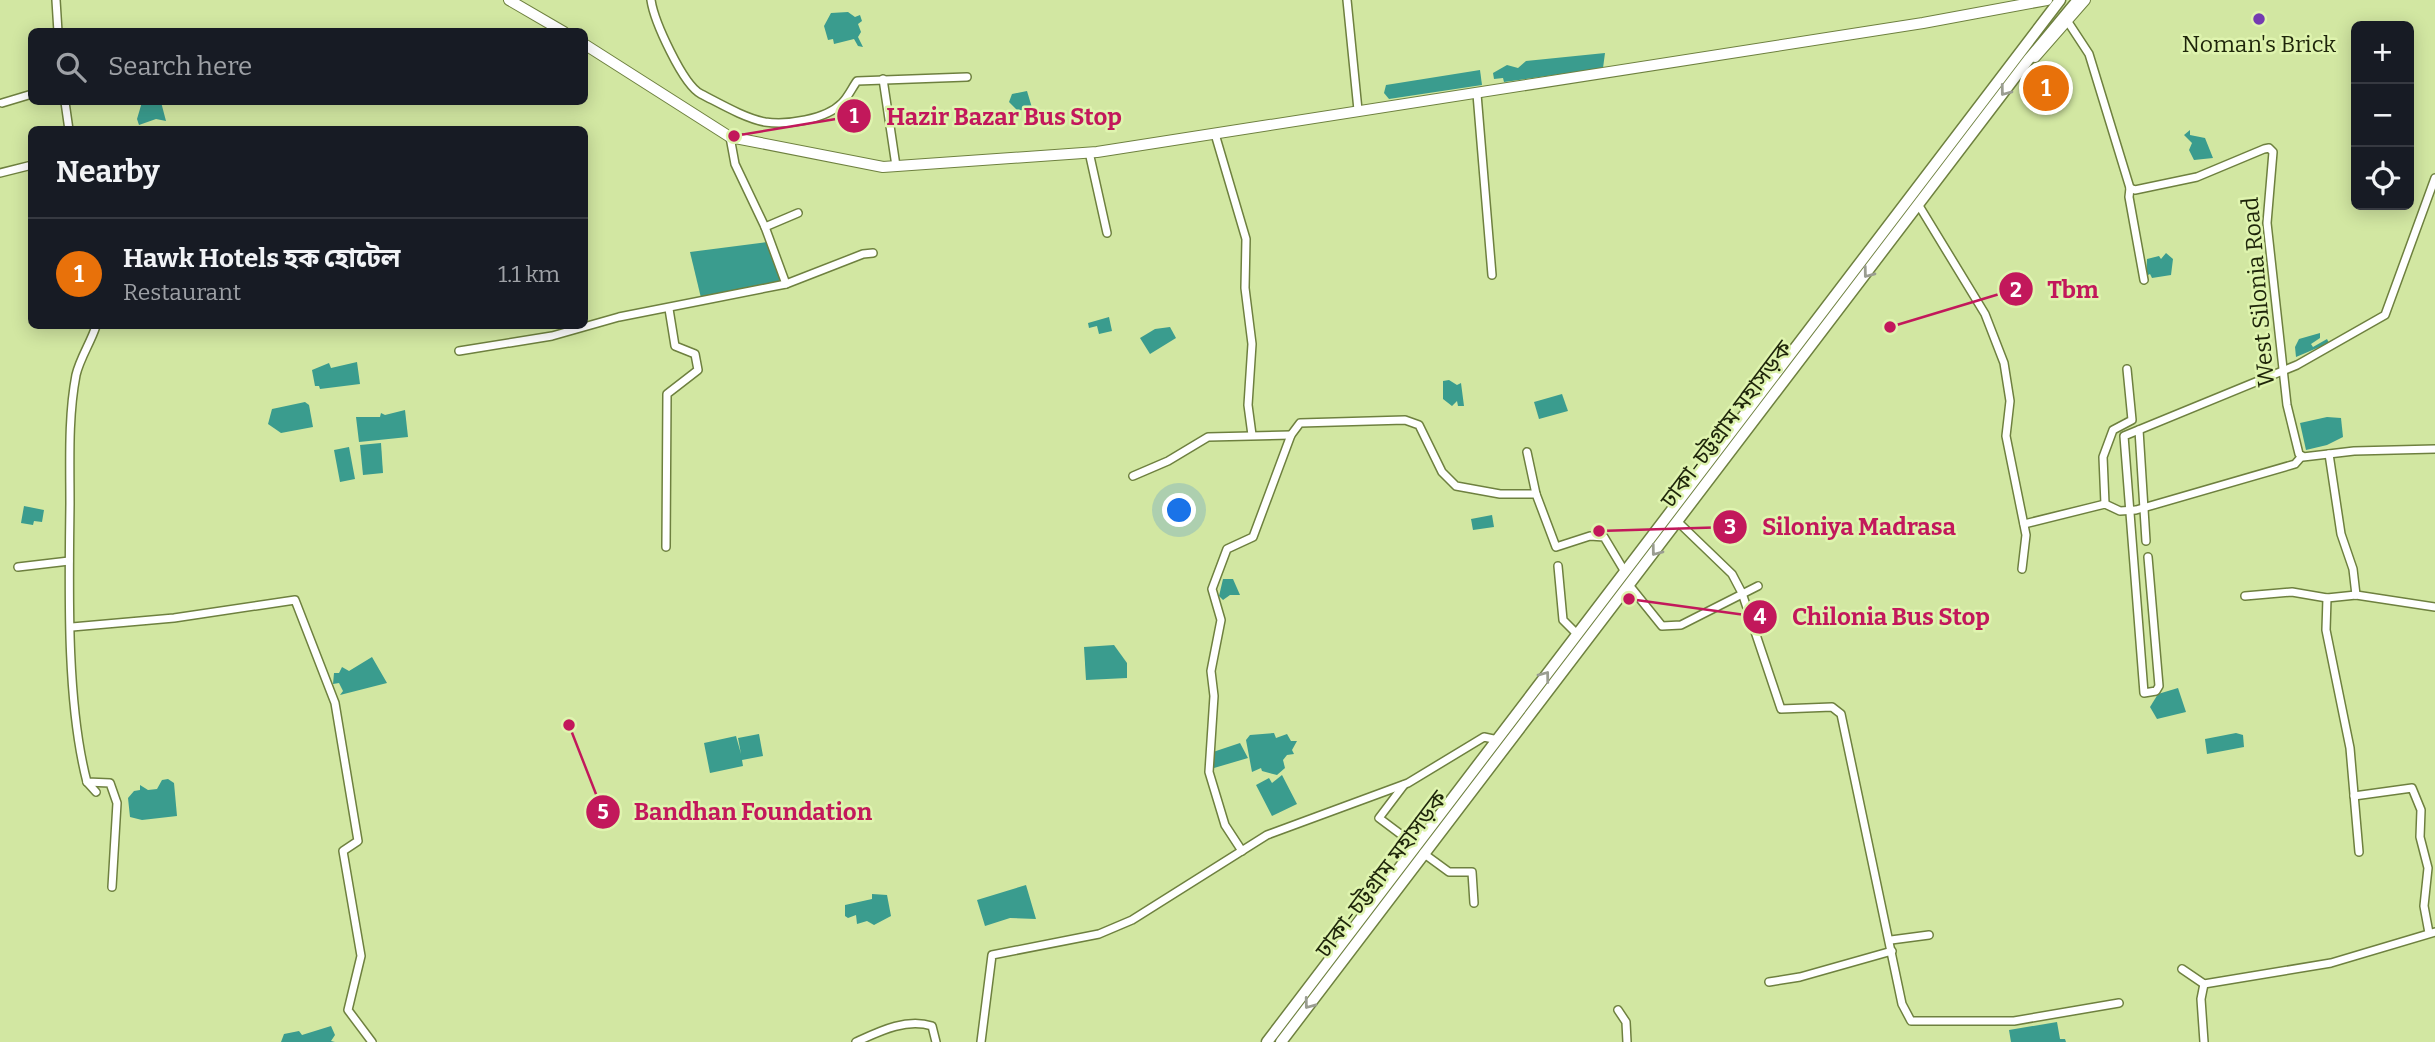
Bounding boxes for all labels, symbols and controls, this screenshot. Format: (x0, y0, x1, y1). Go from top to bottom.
marker: Noman's Brick (2251, 11, 2267, 27)
map controls (2351, 21, 2414, 210)
button: + (2351, 21, 2414, 84)
search box (28, 28, 588, 105)
place label: Noman's Brick (2182, 30, 2336, 58)
icon: search (52, 48, 90, 86)
text: Search here (108, 51, 252, 82)
pin: 1 (2023, 62, 2069, 114)
one-way arrow (2000, 83, 2013, 96)
button: − (2351, 84, 2414, 147)
callout: Hazir Bazar Bus Stop (837, 94, 1135, 139)
text: 1 (849, 103, 859, 129)
text: Hazir Bazar Bus Stop (886, 103, 1122, 131)
button: locate (2351, 147, 2414, 210)
text: Nearby (56, 154, 160, 190)
street label: West Silonia Road (2236, 196, 2280, 388)
text: Hawk Hotels হক হোটেল (123, 243, 401, 274)
text: 1 (74, 260, 84, 288)
text: 1.1 km (498, 260, 560, 288)
one-way arrow (1864, 265, 1877, 278)
callout: Tbm (1998, 267, 2113, 312)
text: Tbm (2047, 276, 2099, 304)
text: 2 (2010, 277, 2022, 303)
text: Restaurant (123, 278, 241, 306)
street label: ঢাকা-চট্টগ্রাম মহাসড়ক (1654, 335, 1798, 514)
your location (1162, 493, 1196, 527)
callout: Siloniya Madrasa (1713, 504, 1970, 549)
text: Siloniya Madrasa (1762, 513, 1957, 541)
text: 3 (1724, 514, 1736, 540)
one-way arrow (1651, 543, 1664, 556)
callout: Chilonia Bus Stop (1743, 594, 2004, 639)
text: Chilonia Bus Stop (1792, 603, 1990, 631)
text: 4 (1754, 604, 1767, 630)
one-way arrow (1537, 671, 1549, 683)
street label: ঢাকা-চট্টগ্রাম মহাসড়ক (1309, 785, 1453, 964)
callout: Bandhan Foundation (585, 789, 886, 834)
text: Bandhan Foundation (634, 798, 873, 826)
text: 5 (597, 799, 609, 825)
one-way arrow (1305, 997, 1317, 1009)

